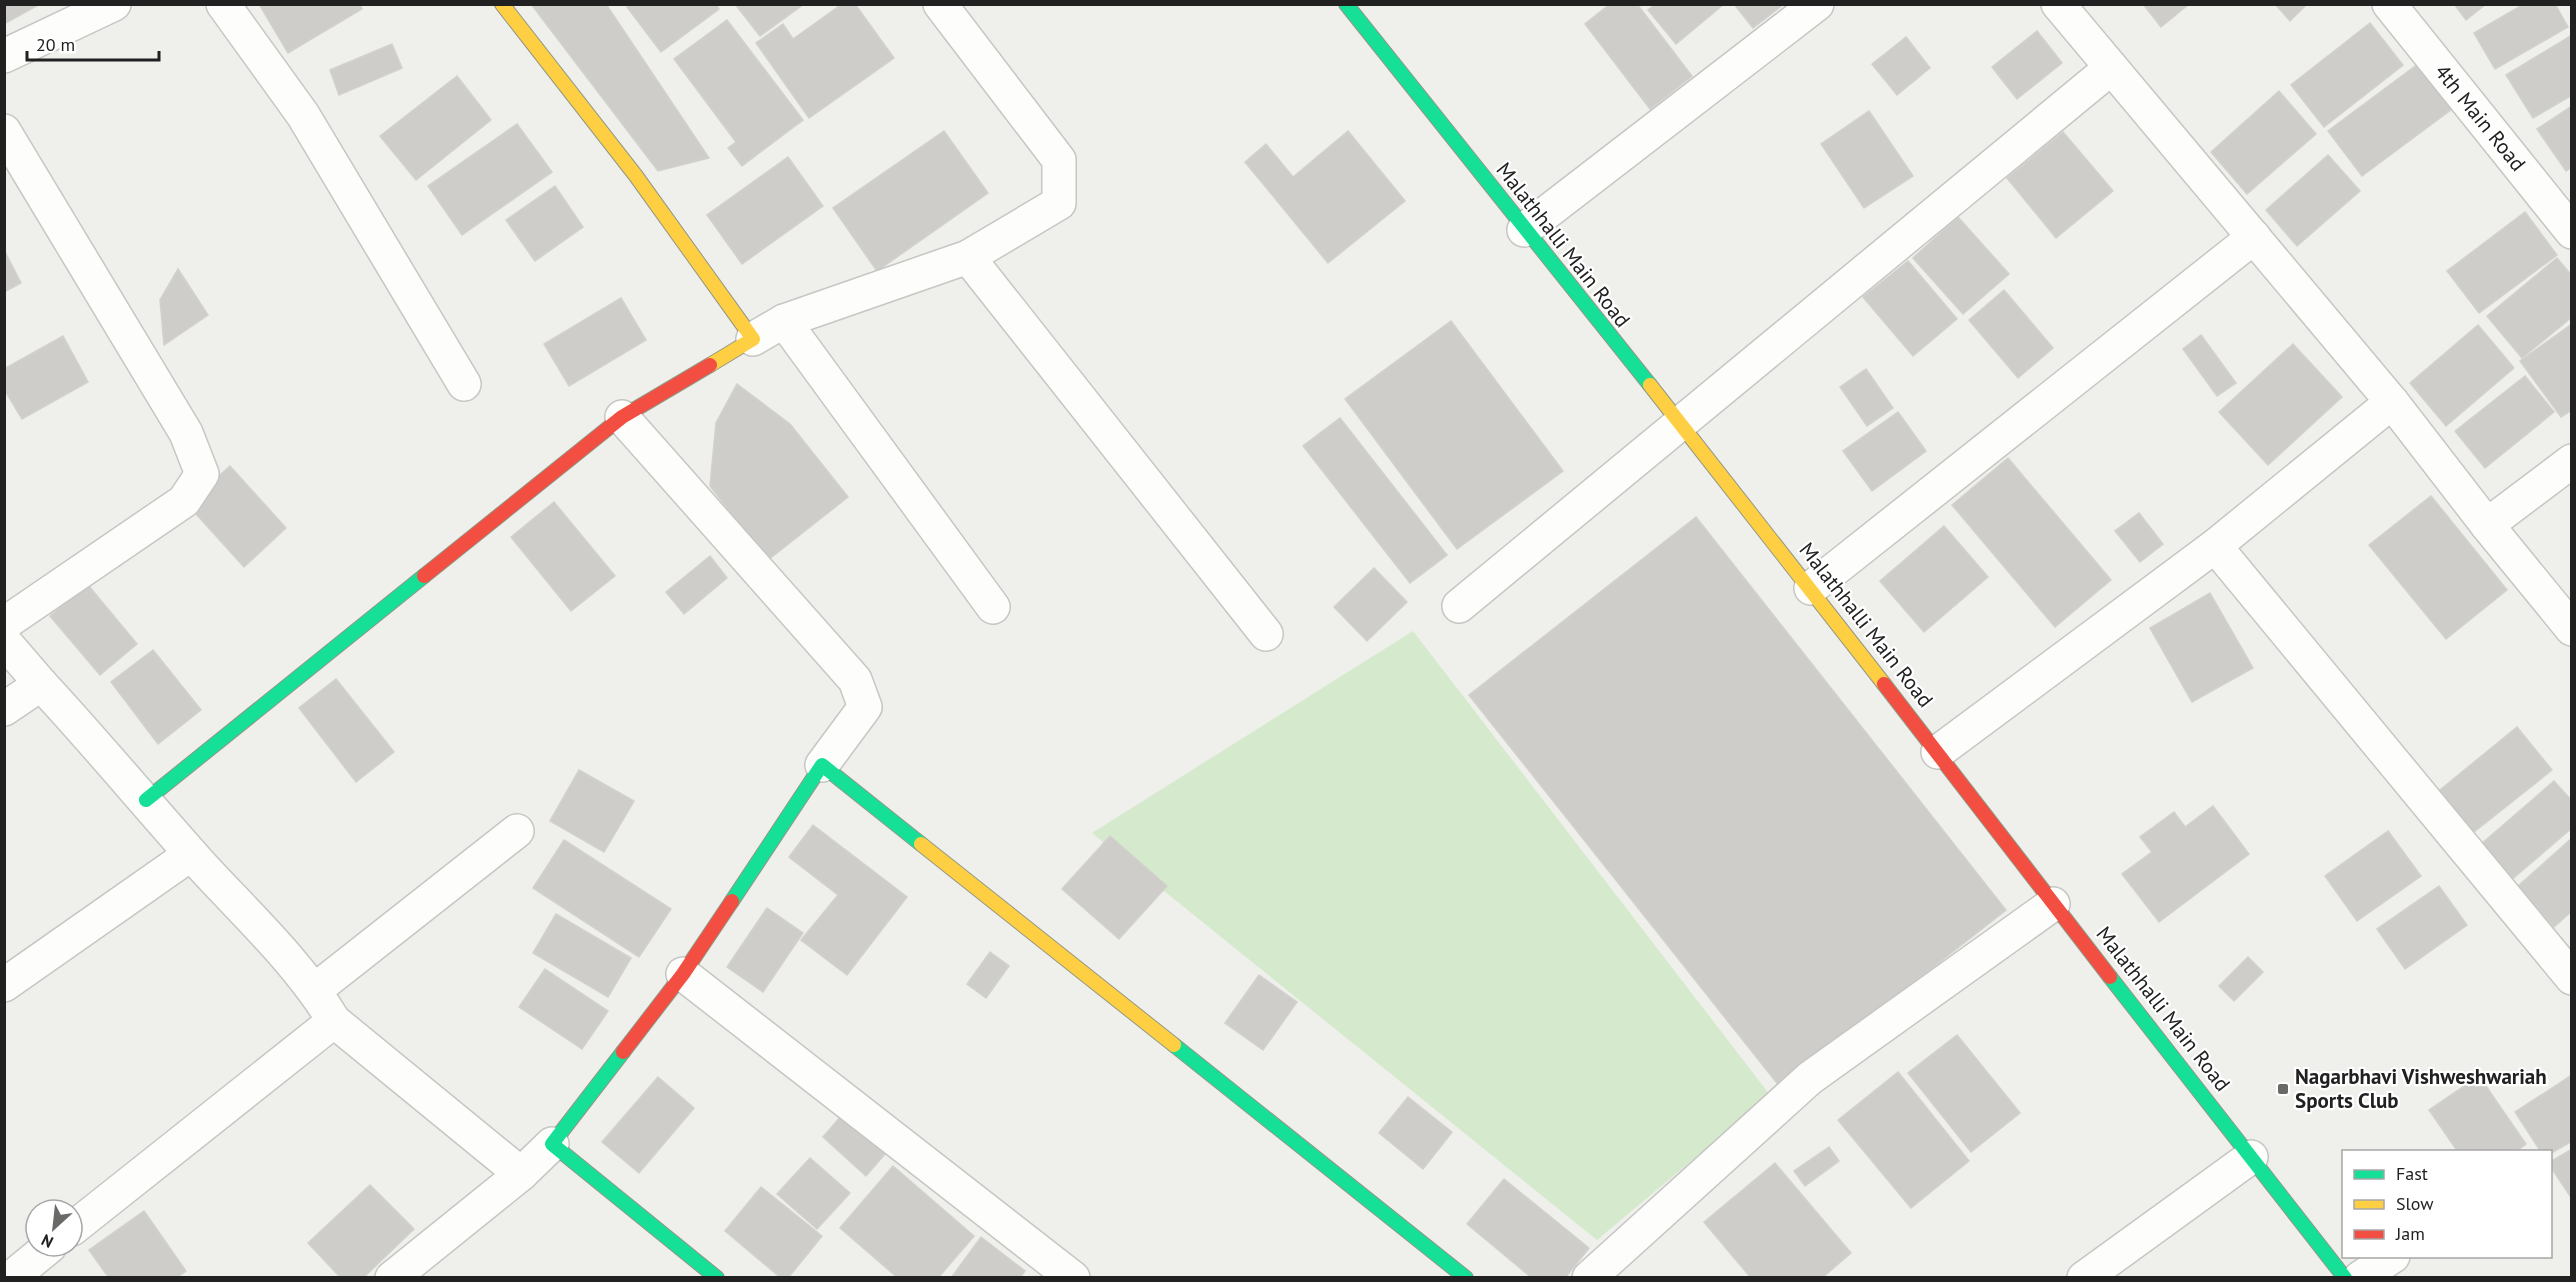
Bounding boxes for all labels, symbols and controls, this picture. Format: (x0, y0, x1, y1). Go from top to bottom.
scale bar (27, 24, 159, 62)
text: 20 m (36, 33, 75, 56)
street label: 4th Main Road (2429, 59, 2532, 177)
street label: Malathhalli Main Road (1491, 157, 1636, 333)
street label: Malathhalli Main Road (1794, 537, 1939, 713)
street label: Malathhalli Main Road (2091, 921, 2236, 1097)
place label: Nagarbhavi Vishweshwariah Sports Club (2295, 1063, 2547, 1114)
marker: Nagarbhavi Vishweshwariah Sports Club (2276, 1082, 2290, 1096)
legend (2342, 1150, 2552, 1258)
text: Fast (2396, 1162, 2428, 1185)
text: Slow (2396, 1192, 2434, 1215)
north arrow (24, 1198, 84, 1258)
text: Jam (2395, 1222, 2425, 1245)
text: N (38, 1230, 56, 1253)

